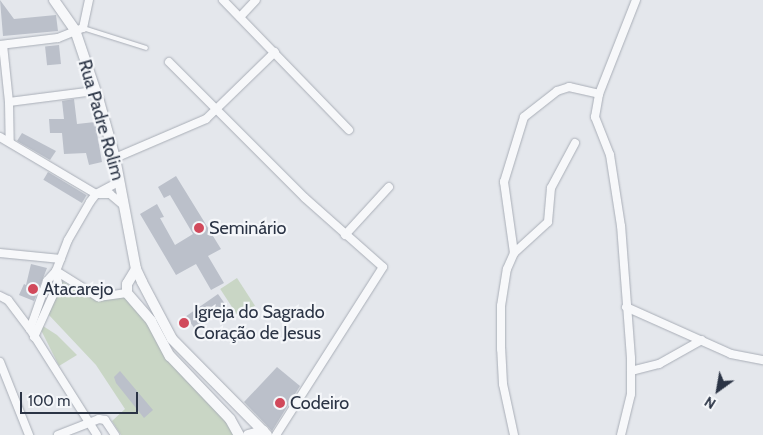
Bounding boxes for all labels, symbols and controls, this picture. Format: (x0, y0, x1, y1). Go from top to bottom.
street label: Rua Padre Rolim (73, 57, 129, 183)
place label: Seminário (209, 217, 286, 239)
marker: Seminário (193, 222, 205, 234)
place label: Atacarejo (43, 278, 114, 300)
marker: Atacarejo (27, 283, 39, 295)
place label: Igreja do Sagrado Coração de Jesus (194, 302, 325, 344)
marker: Igreja do Sagrado Coração de Jesus (178, 317, 190, 329)
north arrow (693, 365, 743, 415)
scale bar (22, 382, 140, 414)
text: 100 m (28, 392, 70, 410)
place label: Codeiro (290, 392, 349, 414)
text: N (701, 392, 719, 413)
marker: Codeiro (274, 397, 286, 409)

